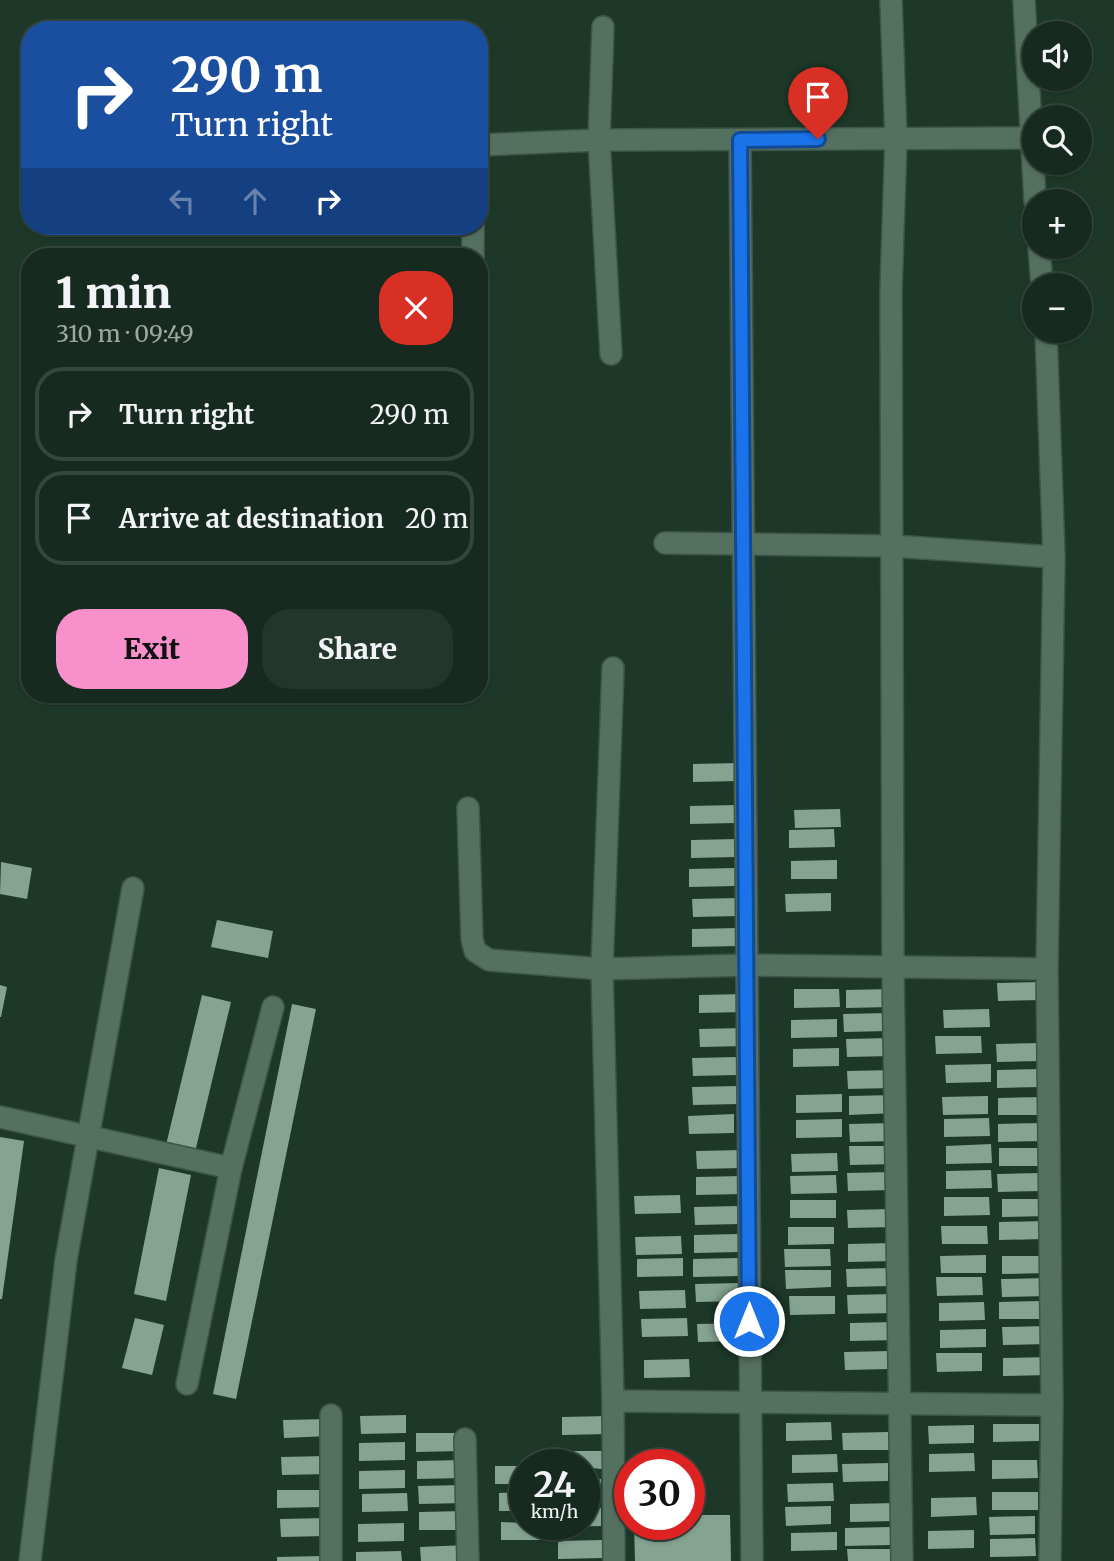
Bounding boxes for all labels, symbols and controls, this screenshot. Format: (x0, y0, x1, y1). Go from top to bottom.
map controls (1022, 21, 1092, 343)
button: sound (1022, 21, 1092, 91)
text: 290 m (171, 44, 323, 105)
icon: right (56, 49, 147, 140)
pin (788, 67, 848, 139)
icon: arrive (799, 78, 837, 116)
text: Turn right (171, 105, 333, 145)
button: search (1022, 105, 1092, 175)
icon: left (163, 182, 201, 220)
icon: ahead (236, 182, 274, 220)
icon: right (309, 182, 347, 220)
button: + (1022, 189, 1092, 259)
text: 1 min (56, 267, 171, 319)
button: close (379, 271, 453, 345)
button: − (1022, 273, 1092, 343)
text: 310 m · 09:49 (56, 319, 194, 348)
icon: right (60, 395, 98, 433)
text: Turn right (119, 398, 254, 431)
text: 290 m (370, 398, 449, 431)
icon: arrive (60, 499, 98, 537)
text: Arrive at destination (119, 502, 384, 535)
text: 20 m (405, 502, 469, 535)
button: Exit (56, 609, 248, 689)
button: Share (262, 609, 453, 689)
position arrow (712, 1284, 786, 1358)
speed limit sign: 30 (614, 1449, 705, 1540)
text: 24 (533, 1463, 576, 1507)
text: km/h (531, 1500, 578, 1523)

